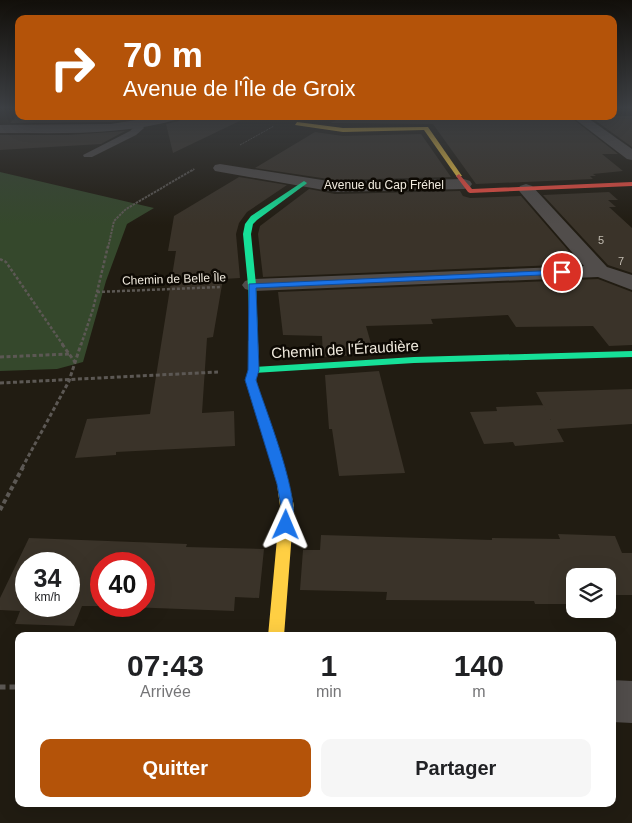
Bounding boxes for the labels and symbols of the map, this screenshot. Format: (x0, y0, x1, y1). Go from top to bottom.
street label: Avenue du Cap Fréhel (324, 178, 444, 192)
house number: 5 (598, 234, 604, 246)
pin (541, 251, 583, 293)
house number: 7 (618, 255, 624, 267)
street label: Chemin de Belle Île (122, 269, 227, 288)
street label: Chemin de l'Éraudière (271, 337, 419, 361)
position arrow (259, 498, 311, 550)
speed limit sign: 40 (90, 552, 155, 617)

